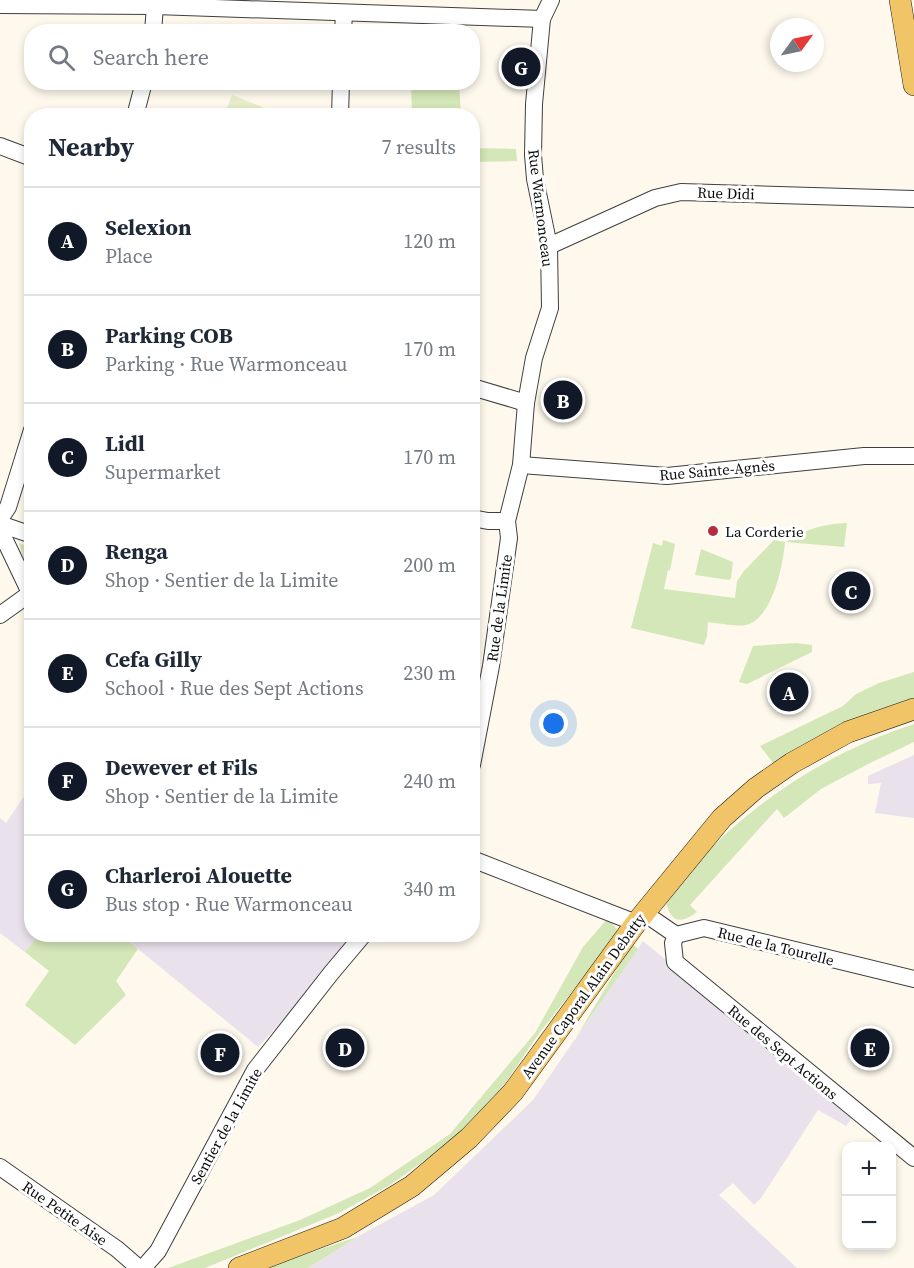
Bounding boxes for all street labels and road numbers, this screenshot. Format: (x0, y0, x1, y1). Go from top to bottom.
street label: Rue Warmonceau (523, 148, 559, 268)
street label: Rue Didi (697, 182, 755, 204)
street label: Rue Sainte-Agnès (658, 454, 776, 486)
street label: Rue de la Limite (481, 553, 517, 663)
street label: Avenue Caporal Alain Debatty (516, 909, 650, 1083)
street label: Rue de la Tourelle (716, 921, 837, 971)
street label: Rue des Sept Actions (723, 1000, 843, 1104)
street label: Sentier de la Limite (185, 1064, 267, 1188)
street label: Rue Petite Aise (18, 1176, 112, 1250)

